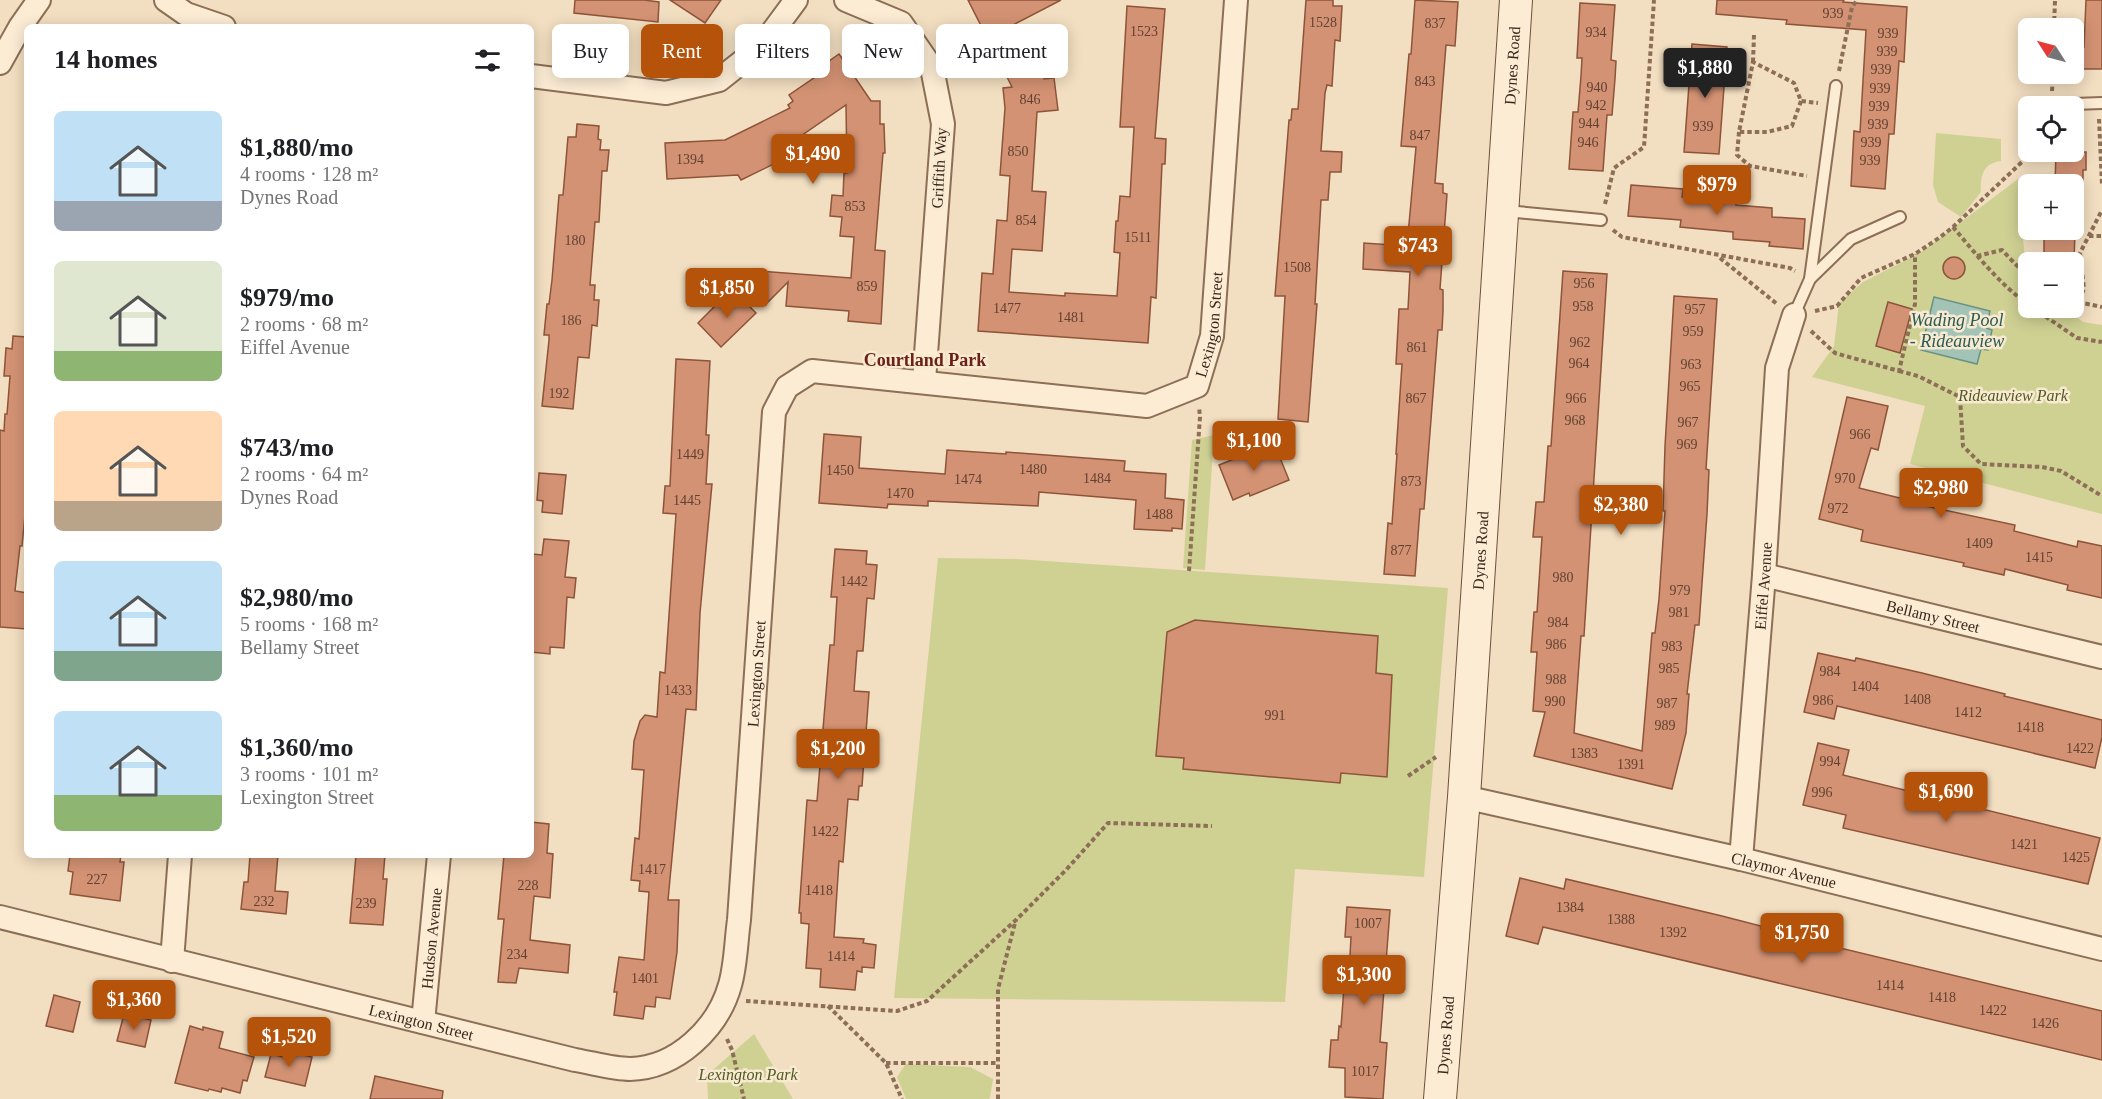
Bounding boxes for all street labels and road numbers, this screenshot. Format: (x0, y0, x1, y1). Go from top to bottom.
street label: Dynes Road (1501, 26, 1523, 105)
street label: Griffith Way (928, 127, 951, 209)
street label: Lexington Street (1192, 271, 1225, 379)
street label: Dynes Road (1469, 511, 1491, 590)
street label: Eiffel Avenue (1751, 542, 1775, 630)
street label: Bellamy Street (1885, 596, 1982, 636)
street label: Lexington Street (744, 619, 768, 728)
street label: Claymor Avenue (1730, 849, 1838, 891)
street label: Hudson Avenue (418, 887, 444, 990)
street label: Dynes Road (1433, 995, 1457, 1075)
street label: Lexington Street (367, 1001, 476, 1043)

